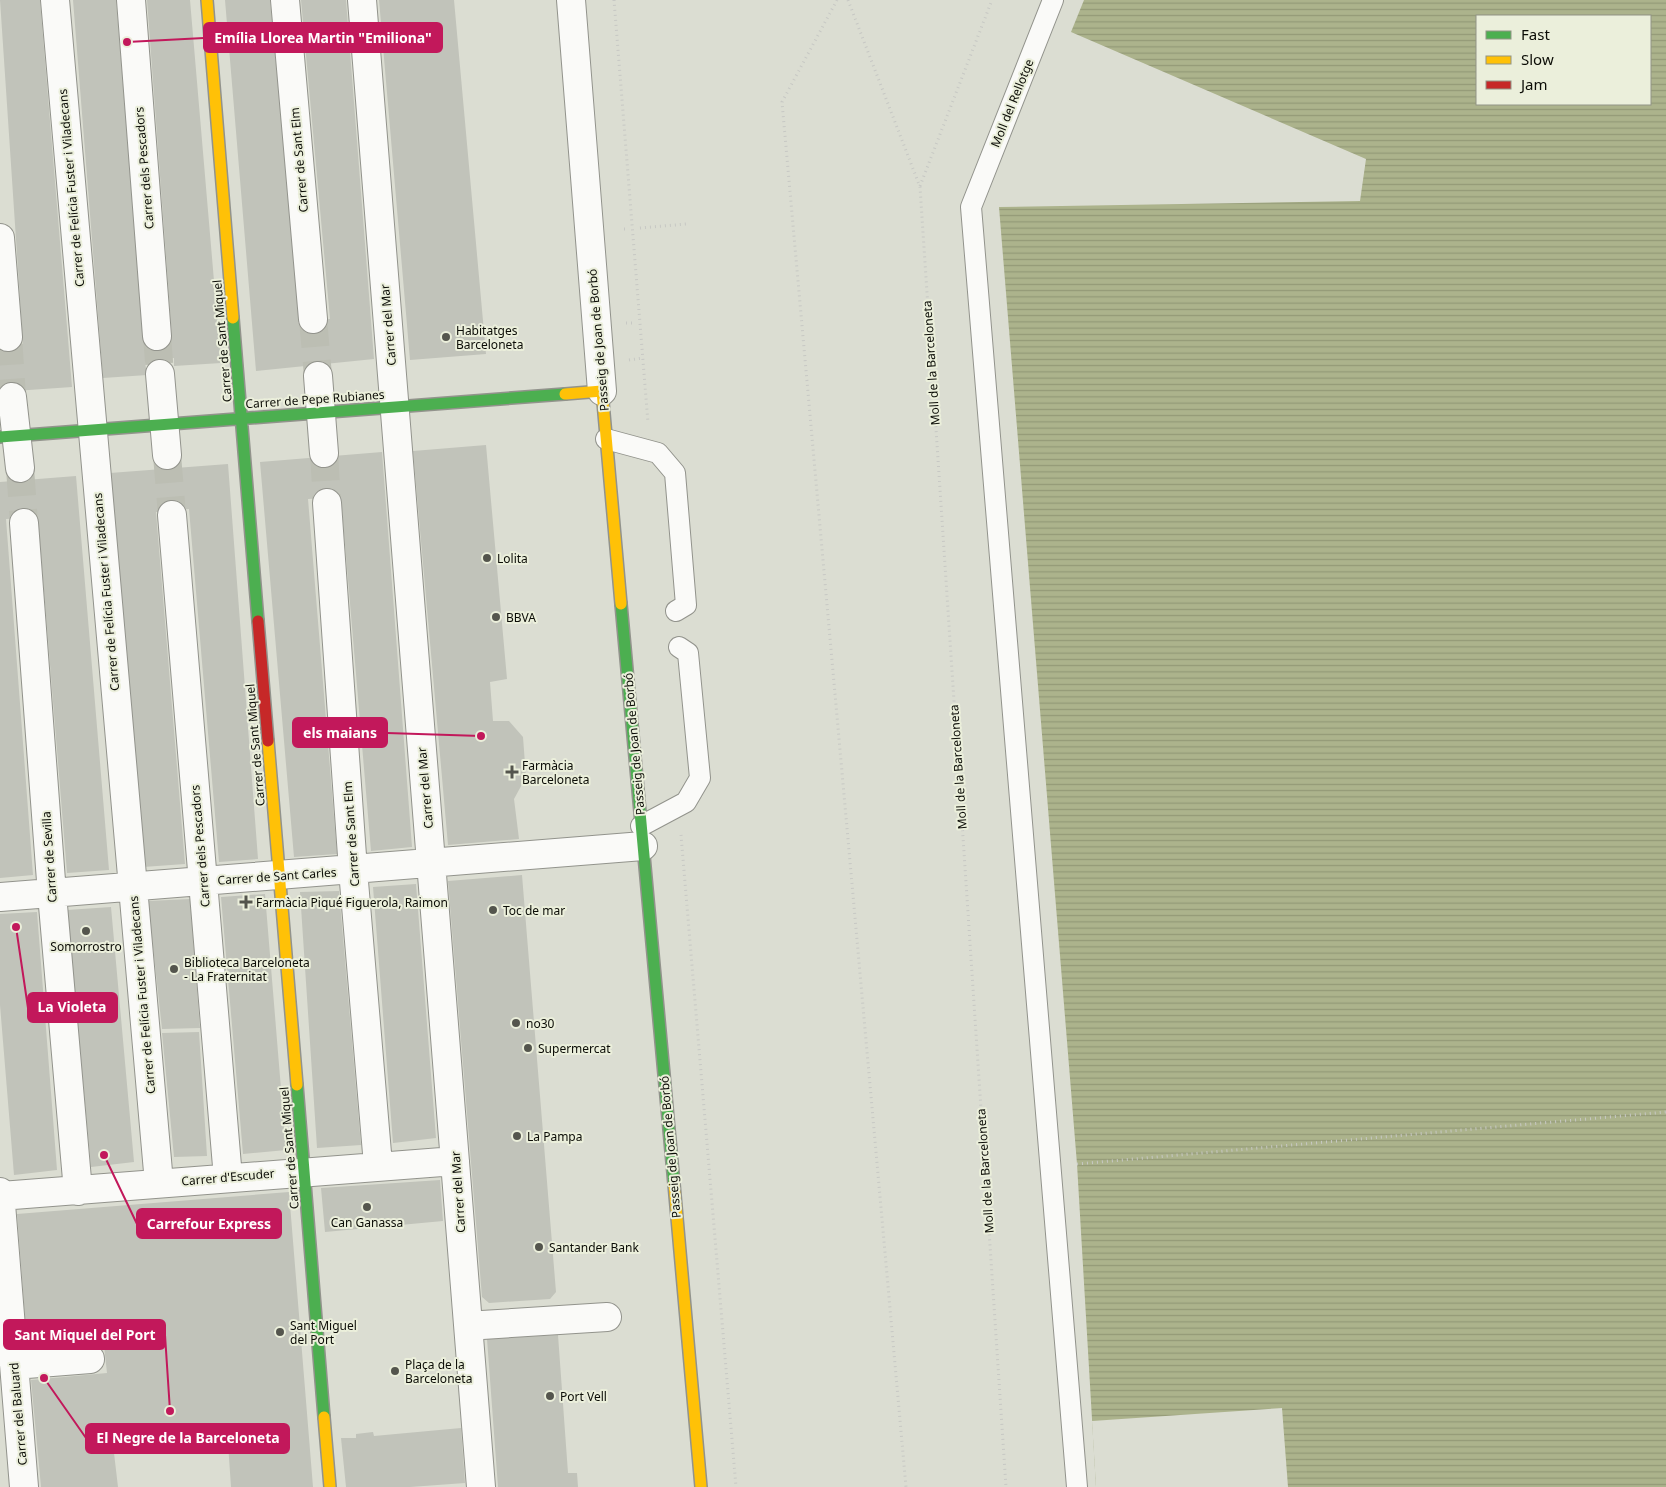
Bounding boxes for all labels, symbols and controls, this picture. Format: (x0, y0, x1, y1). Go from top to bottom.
legend (1476, 15, 1651, 105)
callout: Emília Llorea Martin "Emiliona" (204, 23, 442, 52)
text: Fast (1521, 24, 1550, 44)
text: Emília Llorea Martin "Emiliona" (214, 28, 432, 47)
text: Slow (1521, 49, 1554, 69)
street label: Moll del Rellotge (987, 56, 1038, 150)
text: Jam (1519, 74, 1548, 94)
street label: Carrer de Felícia Fuster i Viladecans (54, 88, 88, 288)
street label: Carrer dels Pescadors (130, 106, 158, 230)
street label: Carrer de Sant Elm (286, 107, 312, 213)
street label: Passeig de Joan de Borbó (583, 268, 613, 412)
street label: Carrer de Sant Miquel (208, 279, 236, 403)
street label: Carrer del Mar (376, 283, 400, 366)
street label: Moll de la Barceloneta (918, 300, 944, 426)
place label: Habitatges Barceloneta (456, 322, 523, 353)
marker: Habitatges Barceloneta (440, 331, 452, 343)
street label: Carrer de Pepe Rubianes (245, 386, 385, 412)
street label: Carrer de Felícia Fuster i Viladecans (89, 492, 123, 692)
place label: Lolita (497, 550, 528, 567)
marker: Lolita (481, 552, 493, 564)
place label: BBVA (506, 609, 536, 626)
marker: BBVA (490, 611, 502, 623)
street label: Passeig de Joan de Borbó (619, 672, 649, 816)
street label: Carrer de Sant Miquel (241, 683, 269, 807)
street label: Moll de la Barceloneta (945, 704, 971, 830)
callout: els maians (293, 718, 387, 747)
text: els maians (303, 723, 377, 742)
street label: Carrer del Mar (413, 746, 437, 829)
place label: Farmàcia Barceloneta (522, 757, 589, 788)
marker: Farmàcia Barceloneta (506, 766, 518, 778)
street label: Carrer de Sant Elm (339, 781, 363, 887)
street label: Carrer dels Pescadors (186, 784, 214, 908)
street label: Carrer de Sevilla (37, 811, 61, 903)
street label: Carrer de Sant Carles (217, 863, 337, 889)
place label: Farmàcia Piqué Figuerola, Raimon (256, 894, 448, 911)
street label: Carrer de Felícia Fuster i Viladecans (125, 895, 159, 1095)
marker: Farmàcia Piqué Figuerola, Raimon (240, 896, 252, 908)
place label: Toc de mar (503, 902, 565, 919)
marker: Toc de mar (487, 904, 499, 916)
marker: Somorrostro (80, 925, 92, 937)
place label: Somorrostro (50, 938, 122, 955)
place label: Biblioteca Barceloneta - La Fraternitat (184, 954, 310, 985)
marker: Biblioteca Barceloneta - La Fraternitat (168, 963, 180, 975)
callout: La Violeta (28, 993, 117, 1022)
text: La Violeta (38, 997, 106, 1016)
place label: no30 (526, 1015, 555, 1032)
marker: no30 (510, 1017, 522, 1029)
place label: Supermercat (538, 1040, 611, 1057)
marker: Supermercat (522, 1042, 534, 1054)
street label: Passeig de Joan de Borbó (655, 1075, 685, 1219)
street label: Carrer de Sant Miquel (275, 1086, 303, 1210)
street label: Moll de la Barceloneta (972, 1108, 998, 1234)
place label: La Pampa (527, 1128, 582, 1145)
marker: La Pampa (511, 1130, 523, 1142)
street label: Carrer del Mar (447, 1151, 469, 1233)
street label: Carrer d'Escuder (181, 1164, 275, 1190)
marker: Can Ganassa (361, 1201, 373, 1213)
callout: Carrefour Express (137, 1209, 281, 1238)
text: Carrefour Express (147, 1214, 271, 1233)
place label: Can Ganassa (331, 1214, 403, 1231)
place label: Santander Bank (549, 1239, 639, 1256)
marker: Santander Bank (533, 1241, 545, 1253)
place label: Sant Miguel del Port (290, 1317, 357, 1348)
callout: Sant Miquel del Port (4, 1320, 165, 1349)
text: Sant Miquel del Port (14, 1325, 156, 1344)
marker: Sant Miguel del Port (274, 1326, 286, 1338)
place label: Plaça de la Barceloneta (405, 1356, 472, 1387)
street label: Carrer del Baluard (5, 1362, 31, 1466)
marker: Plaça de la Barceloneta (389, 1365, 401, 1377)
place label: Port Vell (560, 1388, 607, 1405)
marker: Port Vell (544, 1390, 556, 1402)
callout: El Negre de la Barceloneta (86, 1424, 289, 1453)
text: El Negre de la Barceloneta (96, 1428, 280, 1447)

